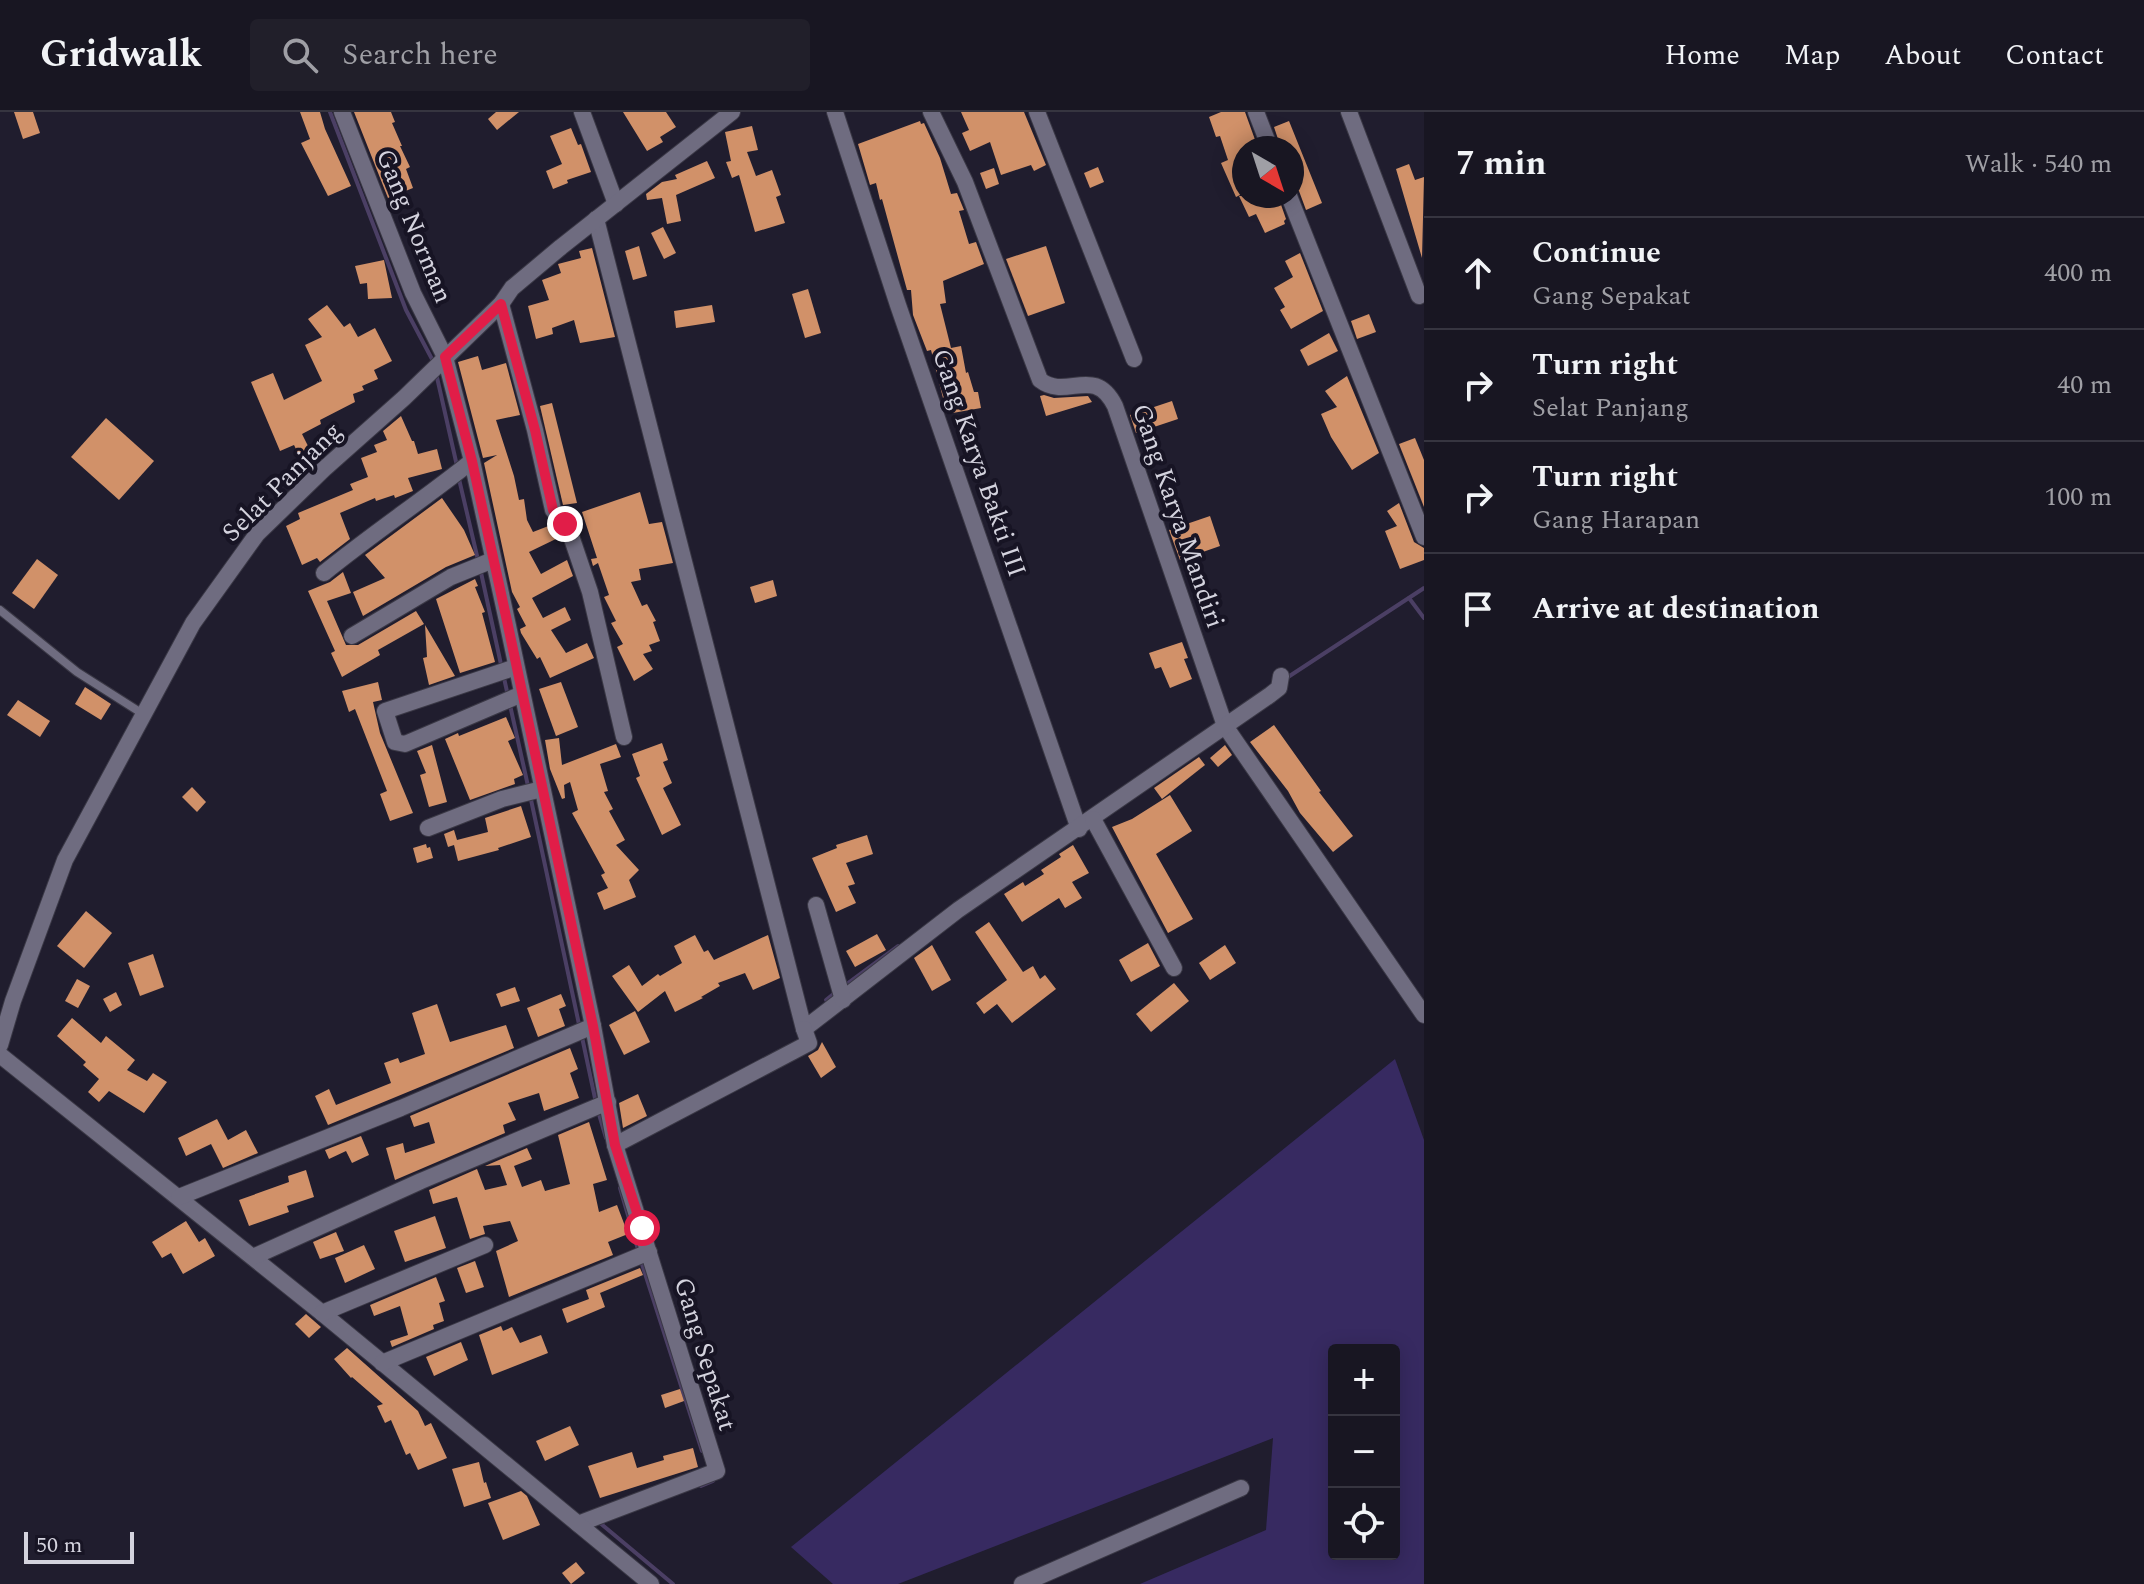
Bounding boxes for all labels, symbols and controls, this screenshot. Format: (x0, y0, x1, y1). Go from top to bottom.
search box (250, 19, 810, 91)
text: Gridwalk (40, 26, 202, 84)
text: Search here (342, 32, 498, 78)
icon: search (278, 33, 322, 77)
text: Home (1664, 34, 1740, 77)
text: Map (1784, 34, 1840, 77)
text: About (1884, 34, 1961, 77)
text: Contact (2005, 34, 2104, 77)
north arrow (1232, 136, 1304, 208)
text: 7 min (1456, 138, 1546, 190)
street label: Gang Norman (365, 143, 463, 309)
text: Walk · 540 m (1965, 144, 2112, 184)
text: Continue (1532, 230, 1661, 276)
icon: ahead (1456, 251, 1500, 295)
text: 400 m (2044, 253, 2112, 293)
text: Gang Sepakat (1532, 276, 1691, 316)
text: Turn right (1532, 342, 1678, 388)
street label: Gang Karya Bakti III (921, 343, 1037, 583)
icon: right (1456, 363, 1500, 407)
text: 40 m (2057, 365, 2112, 405)
text: Selat Panjang (1532, 388, 1689, 428)
street label: Gang Karya Mandiri (1121, 398, 1235, 634)
street label: Selat Panjang (212, 412, 352, 552)
text: Turn right (1532, 454, 1678, 500)
icon: right (1456, 475, 1500, 519)
text: 100 m (2044, 477, 2112, 517)
text: Gang Harapan (1532, 500, 1700, 540)
route end (547, 506, 583, 542)
text: Arrive at destination (1532, 586, 1819, 632)
icon: arrive (1456, 587, 1500, 631)
route start (624, 1210, 660, 1246)
street label: Gang Sepakat (663, 1272, 747, 1436)
map controls (1328, 1344, 1400, 1560)
button: + (1328, 1344, 1400, 1416)
button: − (1328, 1416, 1400, 1488)
button: locate (1328, 1488, 1400, 1560)
scale bar (24, 1528, 134, 1564)
text: 50 m (36, 1529, 82, 1562)

